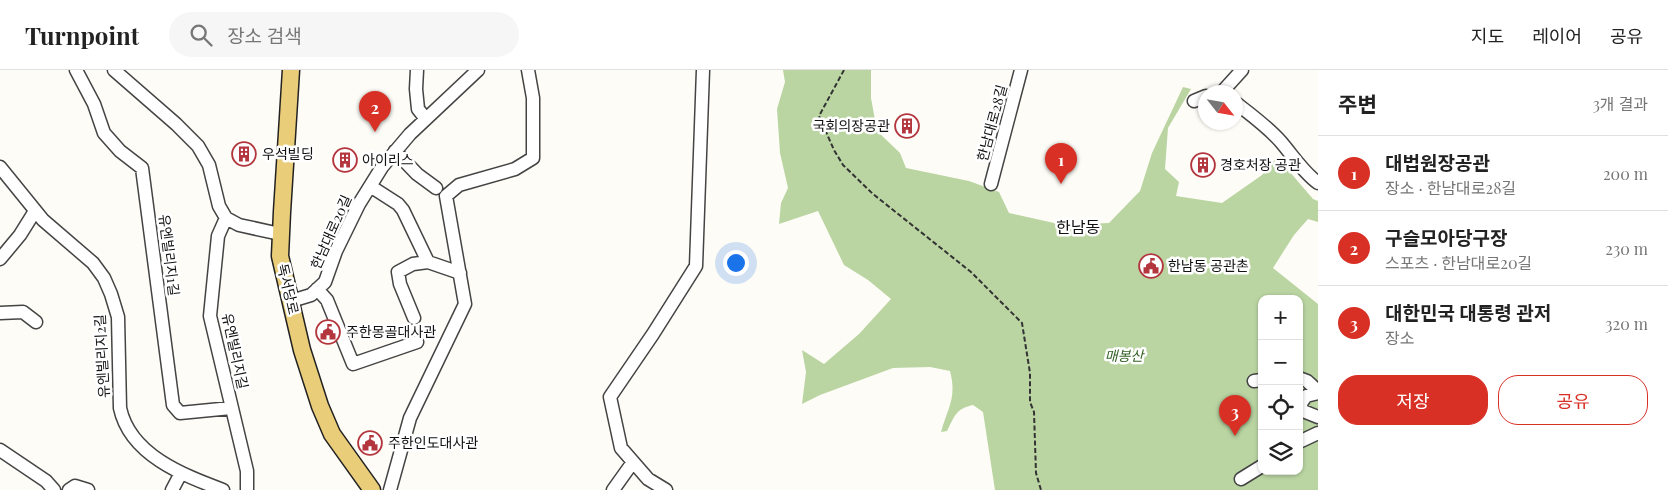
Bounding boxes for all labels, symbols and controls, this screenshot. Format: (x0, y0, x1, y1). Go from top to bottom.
search box (169, 12, 519, 57)
text: Turnpoint (25, 19, 139, 51)
icon: search (187, 21, 215, 49)
text: 장소 검색 (227, 22, 302, 48)
text: 지도 (1471, 24, 1504, 48)
text: 레이어 (1532, 24, 1582, 48)
text: 공유 (1610, 24, 1643, 48)
street label: 한남대로28길 (972, 83, 1011, 163)
north arrow (1198, 85, 1243, 130)
text: 주변 (1338, 89, 1377, 117)
pin: 2 (359, 91, 391, 132)
text: 3개 결과 (1593, 93, 1648, 114)
building icon: 국회의장공관 (894, 113, 920, 139)
place label: 국회의장공관 (813, 116, 890, 135)
building icon: 우석빌딩 (231, 141, 257, 167)
pin: 1 (1045, 143, 1077, 184)
place label: 우석빌딩 (262, 144, 314, 163)
building icon: 아이리스 (332, 147, 358, 173)
text: 대법원장공관 (1385, 149, 1490, 175)
place label: 아이리스 (362, 150, 414, 169)
building icon: 경호처장 공관 (1190, 152, 1216, 178)
place label: 경호처장 공관 (1220, 155, 1301, 174)
text: 1 (1351, 163, 1357, 184)
text: 200 m (1603, 163, 1648, 184)
text: 장소 · 한남대로28길 (1385, 177, 1516, 198)
street label: 한남대로20길 (306, 192, 355, 272)
street label: 유엔빌리지1길 (155, 213, 184, 297)
district label: 한남동 (1056, 216, 1100, 237)
text: 구슬모아당구장 (1385, 224, 1507, 250)
text: 2 (1350, 238, 1358, 259)
text: 230 m (1605, 238, 1648, 259)
your location (723, 250, 749, 276)
text: 스포츠 · 한남대로20길 (1385, 252, 1532, 273)
public building icon: 한남동 공관촌 (1138, 253, 1164, 279)
place label: 한남동 공관촌 (1168, 256, 1249, 275)
street label: 독서당로 (273, 262, 304, 316)
map controls (1258, 295, 1303, 475)
button: + (1258, 295, 1303, 340)
text: 대한민국 대통령 관저 (1385, 299, 1551, 325)
street label: 유엔빌리지길 (218, 311, 253, 391)
text: 3 (1350, 313, 1358, 334)
text: 320 m (1605, 313, 1648, 334)
street label: 유엔빌리지2길 (90, 314, 113, 398)
public building icon: 주한몽골대사관 (315, 319, 341, 345)
place label: 주한몽골대사관 (346, 322, 436, 341)
text: 장소 (1385, 327, 1414, 348)
button: − (1258, 340, 1303, 385)
park label: 매봉산 (1105, 346, 1145, 365)
button: 저장 (1338, 375, 1488, 425)
button: 공유 (1498, 375, 1648, 425)
button: locate (1258, 385, 1303, 430)
pin: 3 (1219, 395, 1251, 436)
public building icon: 주한인도대사관 (357, 430, 383, 456)
button: layers (1258, 430, 1303, 475)
place label: 주한인도대사관 (388, 433, 478, 452)

